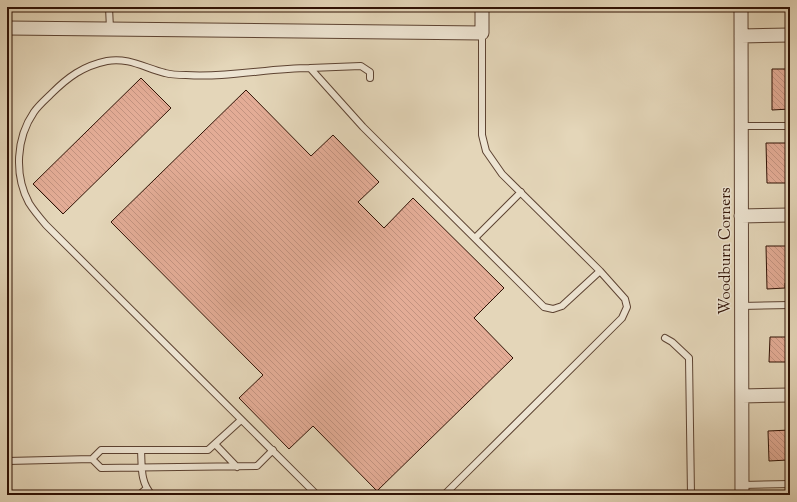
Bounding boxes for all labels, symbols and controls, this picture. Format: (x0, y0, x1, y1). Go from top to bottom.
street label: Woodburn Corners (716, 187, 737, 315)

